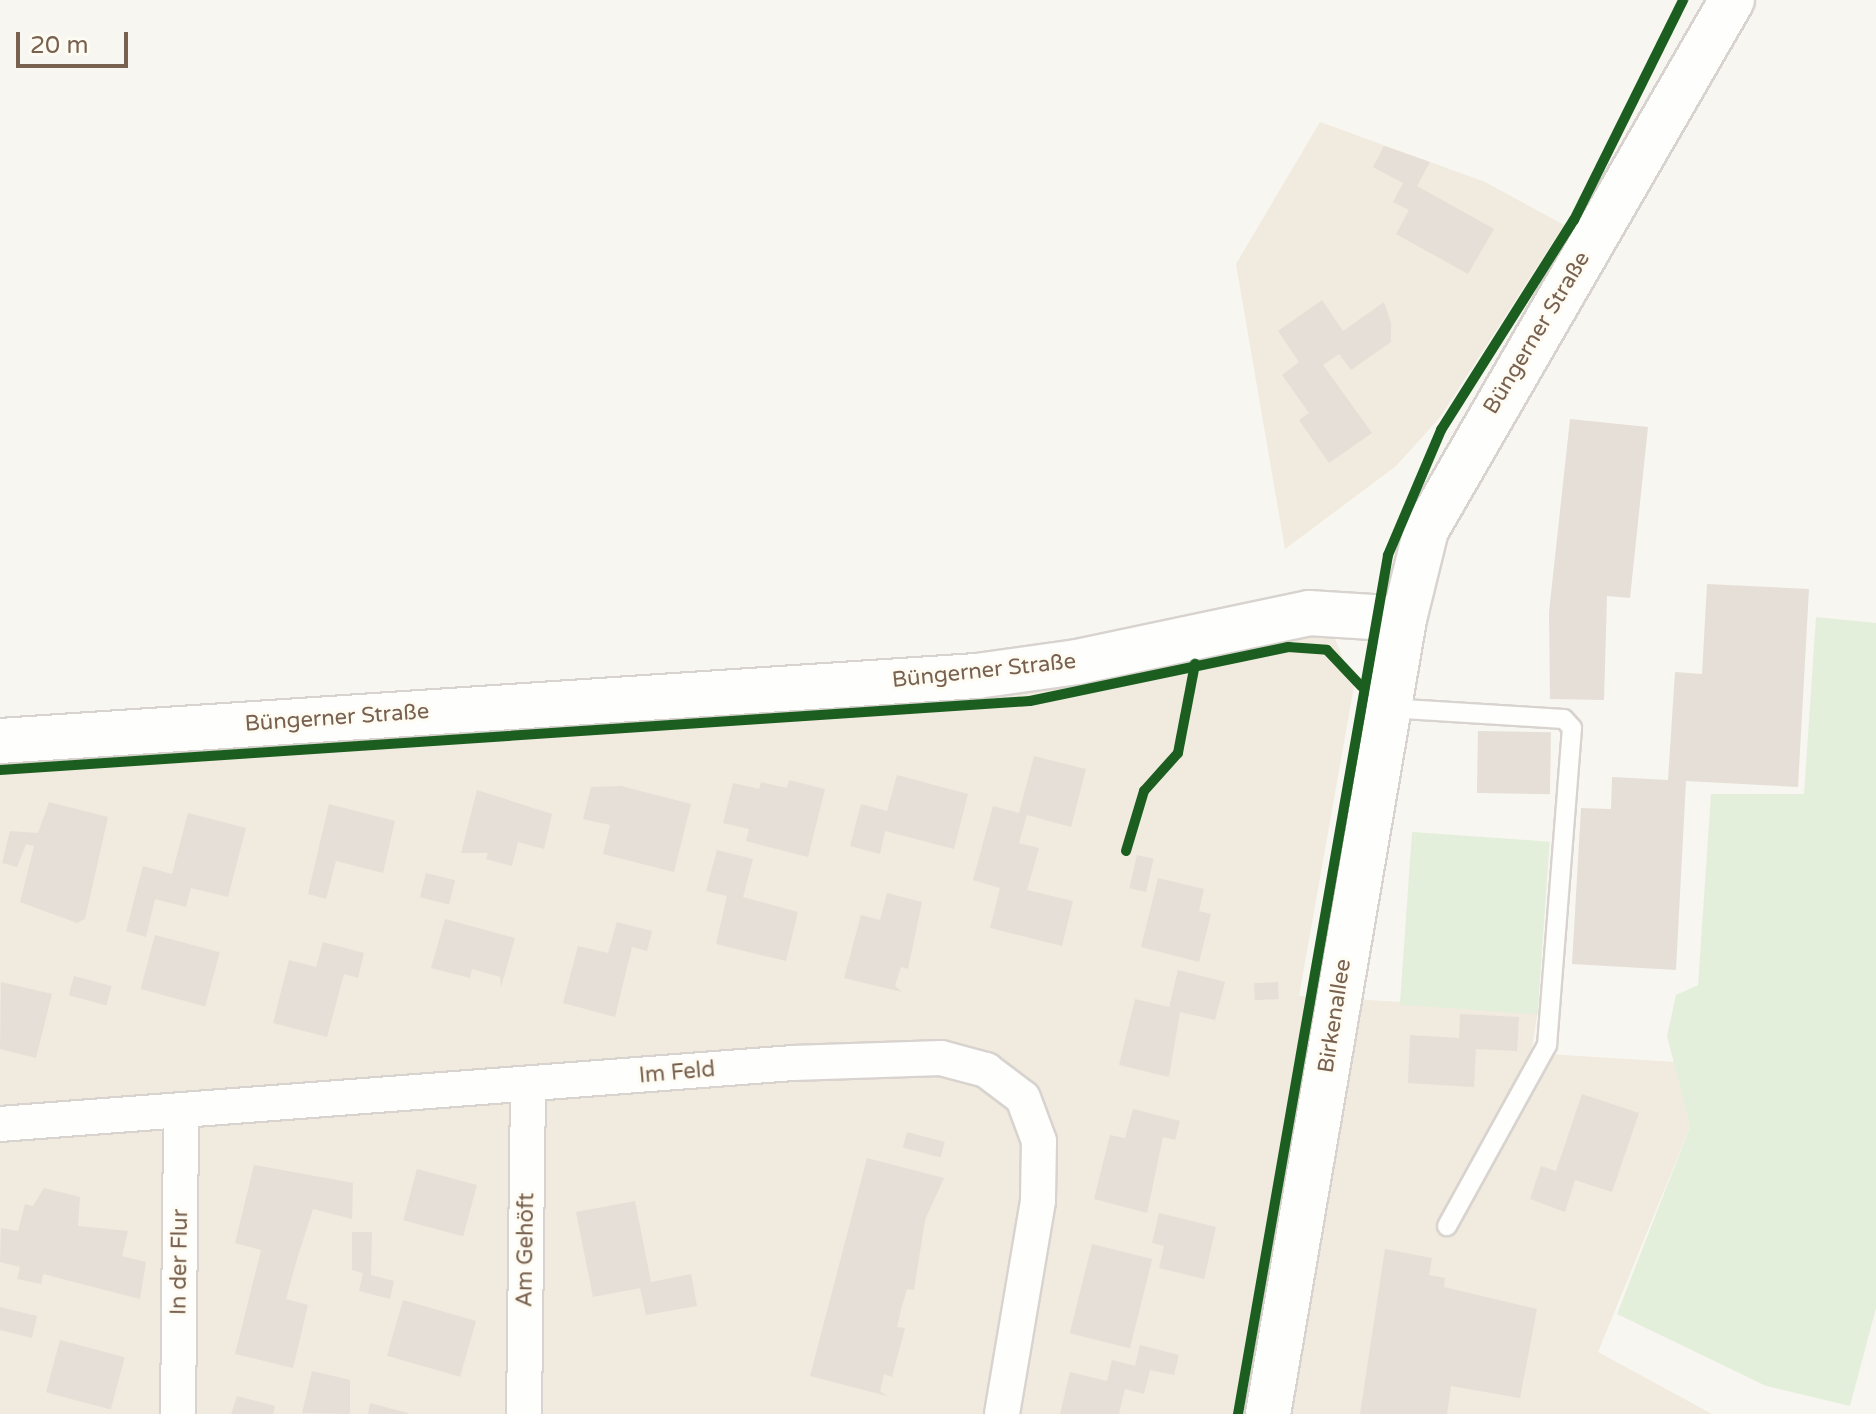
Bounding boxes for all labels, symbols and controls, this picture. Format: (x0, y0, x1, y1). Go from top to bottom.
scale bar (20, 16, 132, 66)
text: 20 m (30, 31, 88, 60)
street label: Büngerner Straße (1478, 247, 1596, 419)
street label: Büngerner Straße (891, 648, 1077, 694)
street label: Büngerner Straße (244, 698, 430, 738)
street label: Birkenallee (1313, 957, 1357, 1075)
street label: Im Feld (638, 1057, 716, 1089)
street label: Am Gehöft (512, 1193, 540, 1307)
street label: In der Flur (166, 1209, 194, 1315)

